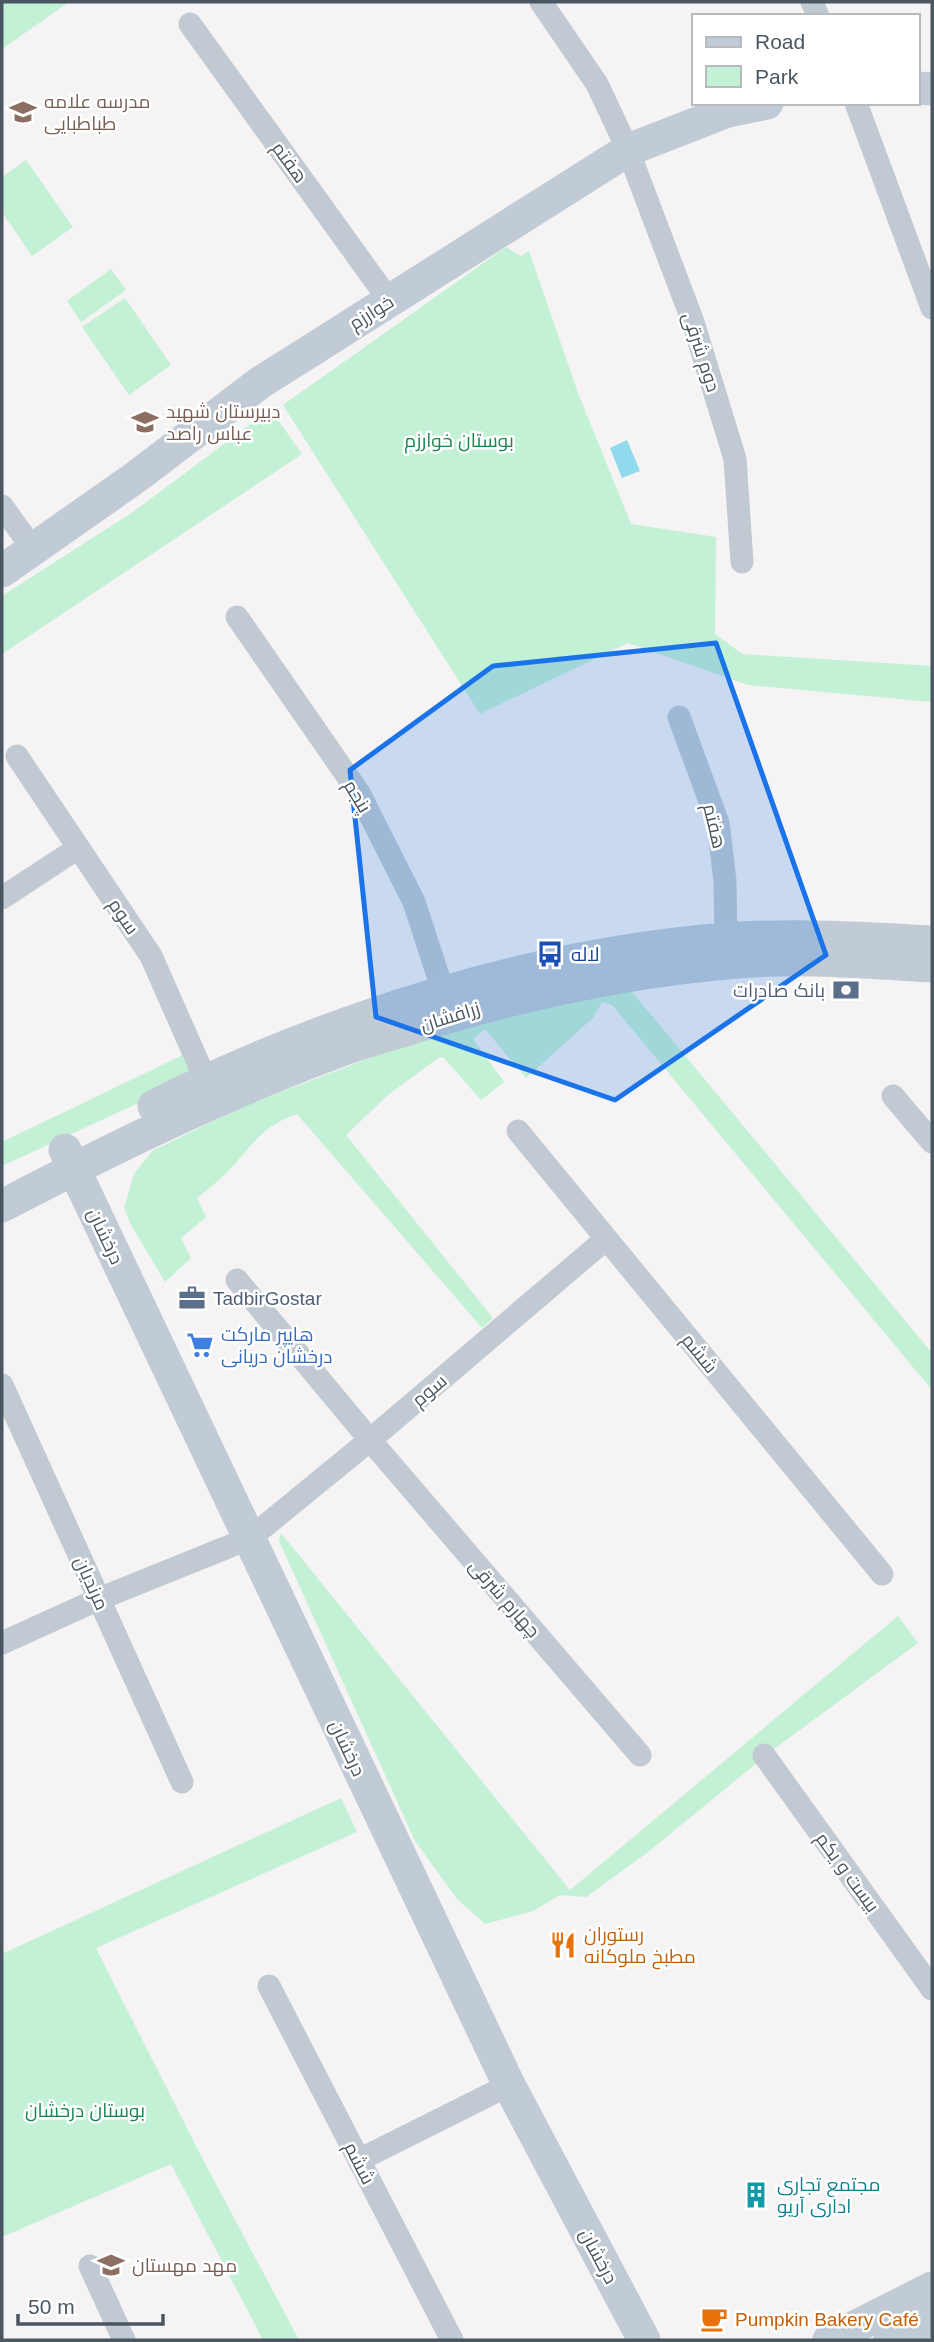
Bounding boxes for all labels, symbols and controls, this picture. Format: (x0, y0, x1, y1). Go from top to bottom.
legend (692, 14, 920, 105)
text: Road (755, 30, 805, 53)
text: Park (755, 65, 799, 88)
place label: مدرسه علامه طباطبایی (44, 91, 151, 135)
school or university icon: مدرسه علامه طباطبایی (8, 97, 38, 127)
street label: هفتم (265, 138, 311, 189)
street label: خوارزم (345, 291, 399, 337)
street label: دوم شرقی (676, 310, 724, 395)
place label: دبیرستان شهید عباس راصد (166, 401, 280, 445)
school or university icon: دبیرستان شهید عباس راصد (130, 407, 160, 437)
park label: بوستان خوارزم (404, 430, 514, 454)
street label: پنجم (337, 776, 375, 818)
street label: هفتم (696, 802, 730, 851)
street label: سوم (102, 894, 143, 940)
bus stop icon: لاله (535, 939, 565, 969)
place label: لاله (571, 944, 599, 965)
bank icon: بانک صادرات (831, 975, 861, 1005)
place label: بانک صادرات (733, 980, 825, 1002)
street label: زرافشان (418, 997, 483, 1036)
street label: درخشان (83, 1205, 128, 1268)
office icon: TadbirGostar (177, 1283, 207, 1313)
place label: TadbirGostar (213, 1288, 322, 1309)
place label: هایپر مارکت درخشان دریانی (221, 1324, 332, 1368)
street label: ششم (675, 1329, 722, 1379)
supermarket icon: هایپر مارکت درخشان دریانی (185, 1330, 215, 1360)
street label: سوم (408, 1370, 453, 1413)
street label: مرنديان (70, 1553, 113, 1614)
street label: چهارم شرقی (463, 1555, 544, 1644)
street label: درخشان (325, 1717, 370, 1780)
street label: بیست و یکم (809, 1828, 884, 1918)
place label: رستوران مطبخ ملوکانه (584, 1924, 696, 1970)
restaurant icon: رستوران مطبخ ملوکانه (548, 1930, 578, 1960)
park label: بوستان درخشان (25, 2100, 145, 2122)
street label: ششم (337, 2139, 379, 2189)
place label: مجتمع تجاری اداری آريو (777, 2174, 881, 2218)
building icon: مجتمع تجاری اداری آريو (741, 2180, 771, 2210)
street label: درخشان (574, 2225, 622, 2288)
school or university icon: مهد مهستان (96, 2250, 126, 2280)
place label: مهد مهستان (132, 2255, 237, 2277)
scale bar (18, 2282, 163, 2326)
text: 50 m (28, 2295, 75, 2318)
cafe icon: Pumpkin Bakery Café (699, 2304, 729, 2334)
place label: Pumpkin Bakery Café (735, 2309, 919, 2330)

